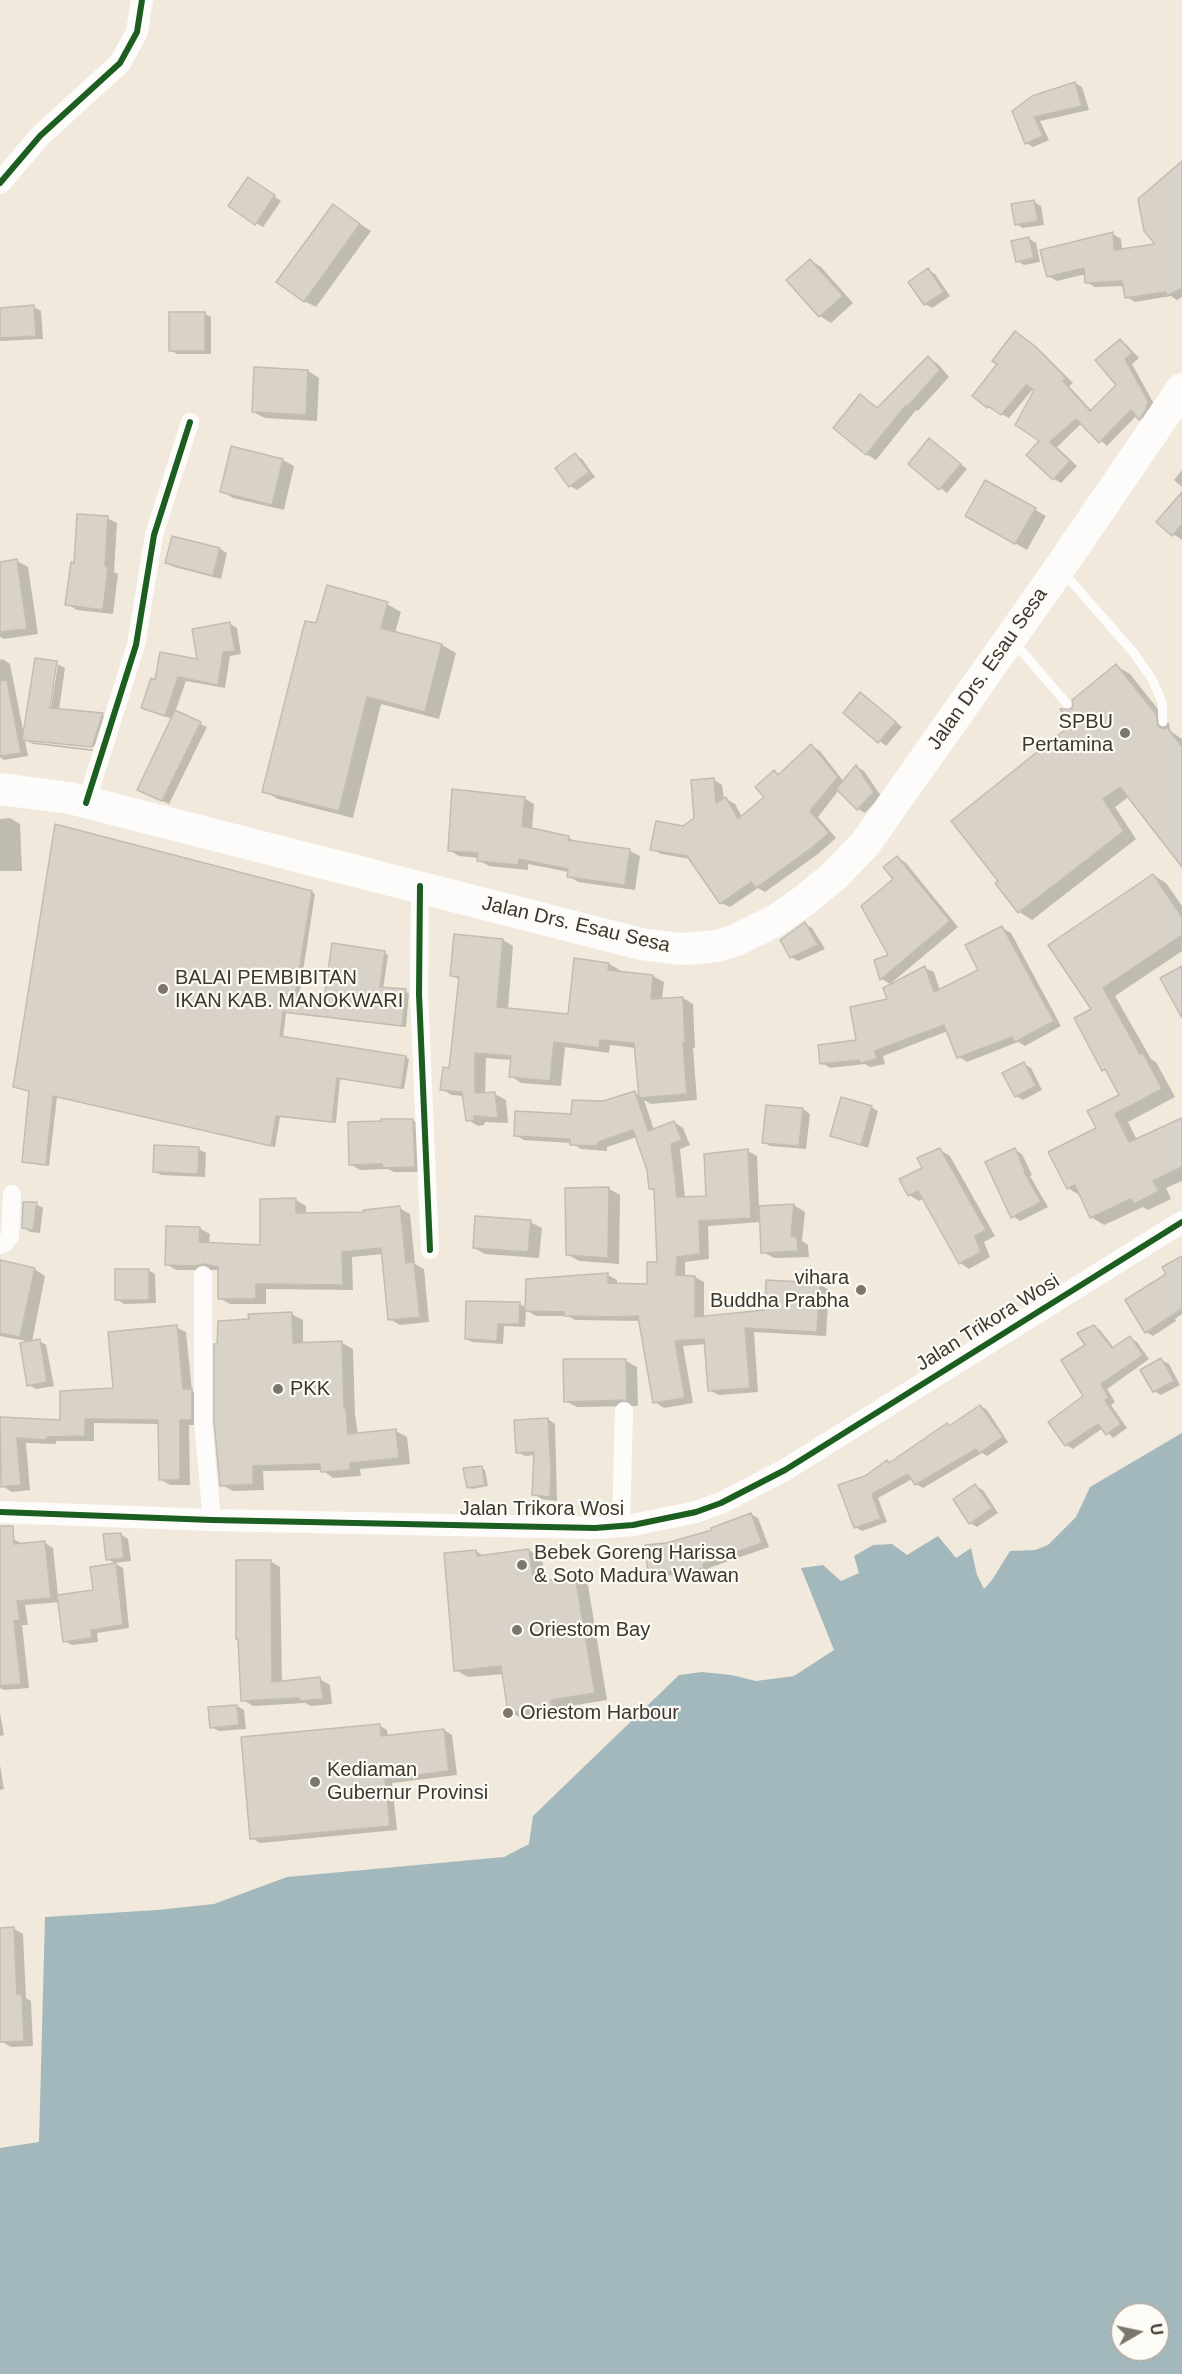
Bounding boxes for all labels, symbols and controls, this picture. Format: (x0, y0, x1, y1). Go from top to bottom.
street label: Jalan Drs. Esau Sesa (923, 583, 1053, 755)
place label: SPBU Pertamina (1022, 710, 1113, 757)
marker: SPBU Pertamina (1118, 726, 1132, 740)
street label: Jalan Drs. Esau Sesa (480, 892, 672, 958)
place label: BALAI PEMBIBITAN IKAN KAB. MANOKWARI (175, 966, 403, 1013)
marker: BALAI PEMBIBITAN IKAN KAB. MANOKWARI (156, 982, 170, 996)
place label: vihara Buddha Prabha (710, 1266, 849, 1313)
street label: Jalan Trikora Wosi (912, 1269, 1064, 1377)
marker: vihara Buddha Prabha (854, 1283, 868, 1297)
place label: PKK (290, 1377, 330, 1401)
marker: PKK (271, 1382, 285, 1396)
street label: Jalan Trikora Wosi (460, 1497, 624, 1521)
place label: Bebek Goreng Harissa & Soto Madura Wawan (534, 1541, 739, 1588)
marker: Bebek Goreng Harissa & Soto Madura Wawan (515, 1558, 529, 1572)
place label: Oriestom Bay (529, 1618, 650, 1642)
marker: Oriestom Bay (510, 1623, 524, 1637)
place label: Oriestom Harbour (520, 1701, 679, 1725)
marker: Oriestom Harbour (501, 1706, 515, 1720)
place label: Kediaman Gubernur Provinsi (327, 1758, 488, 1805)
marker: Kediaman Gubernur Provinsi (308, 1775, 322, 1789)
north arrow (1110, 2302, 1170, 2362)
text: U (1147, 2322, 1166, 2336)

